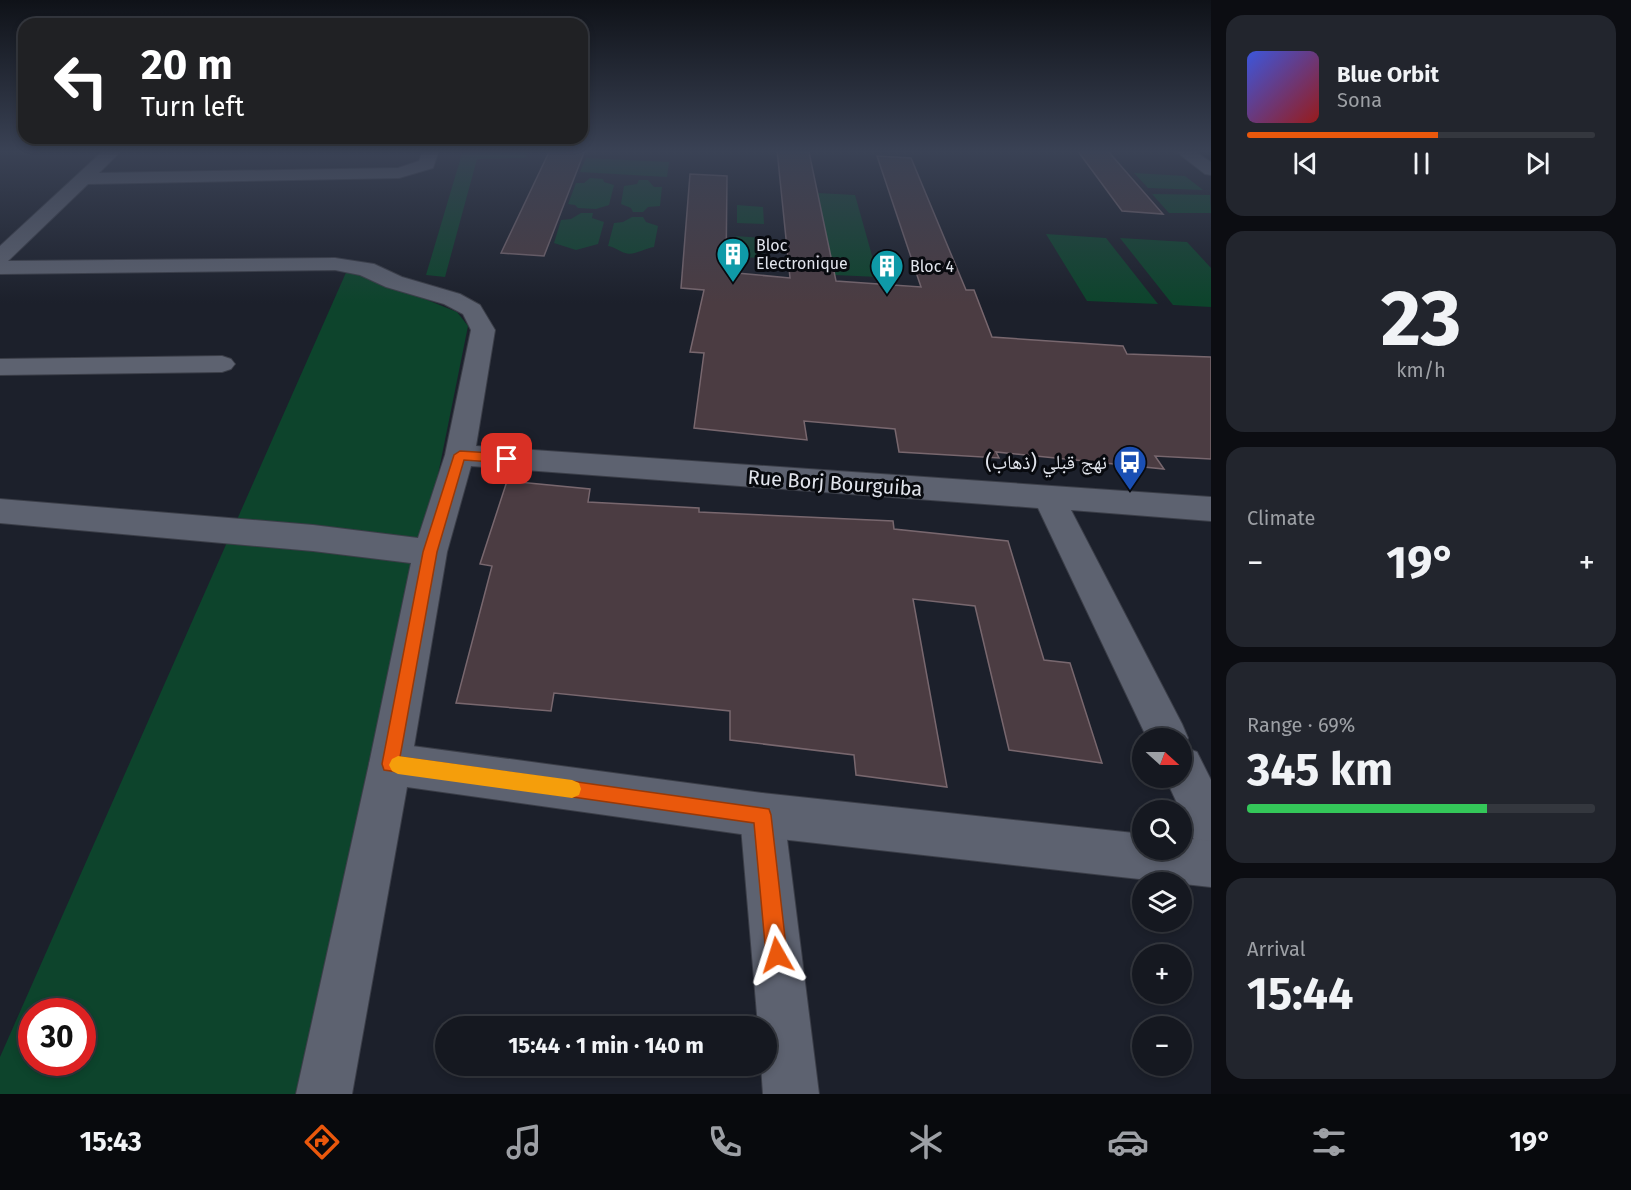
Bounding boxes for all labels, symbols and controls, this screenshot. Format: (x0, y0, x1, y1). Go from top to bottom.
text: 20 m (141, 40, 233, 90)
icon: left (42, 42, 120, 120)
text: Blue Orbit (1337, 61, 1439, 88)
text: Sona (1337, 88, 1382, 112)
text: Turn left (141, 91, 244, 123)
icon: previous (1289, 147, 1322, 180)
icon: pause (1405, 147, 1438, 180)
icon: next (1521, 147, 1554, 180)
building icon: Bloc Electronique (715, 236, 751, 283)
place label: Bloc Electronique (756, 236, 848, 273)
building icon: Bloc 4 (869, 248, 905, 295)
place label: Bloc 4 (910, 257, 955, 276)
text: 23 (1381, 272, 1461, 366)
text: km/h (1396, 358, 1446, 382)
pin (481, 433, 532, 484)
icon: arrive (490, 442, 523, 475)
bus stop icon: نهج قبلي (ذهاب) (1112, 444, 1148, 491)
place label: نهج قبلي (ذهاب) (985, 450, 1107, 478)
street label: Rue Borj Bourguiba (747, 465, 923, 501)
text: Climate (1247, 506, 1315, 530)
text: 19° (1386, 536, 1456, 590)
text: − (1247, 543, 1264, 583)
text: + (1579, 543, 1595, 583)
text: Range · 69% (1247, 713, 1355, 737)
north arrow (1132, 728, 1192, 788)
map controls (1132, 728, 1192, 1076)
text: 345 km (1247, 743, 1393, 797)
button: search (1132, 800, 1192, 860)
button: layers (1132, 872, 1192, 932)
position arrow (745, 923, 809, 987)
text: Arrival (1247, 937, 1306, 961)
button: + (1132, 944, 1192, 1004)
text: 15:44 (1247, 967, 1353, 1021)
speed limit sign: 30 (18, 998, 96, 1076)
button: − (1132, 1016, 1192, 1076)
text: 15:44 · 1 min · 140 m (508, 1032, 704, 1059)
icon: directions (301, 1121, 343, 1163)
icon: music (503, 1121, 545, 1163)
icon: phone (704, 1121, 746, 1163)
icon: climate (905, 1121, 947, 1163)
icon: car (1107, 1121, 1149, 1163)
icon: filters (1308, 1121, 1350, 1163)
text: 15:43 (80, 1126, 142, 1158)
text: 19° (1510, 1126, 1551, 1158)

